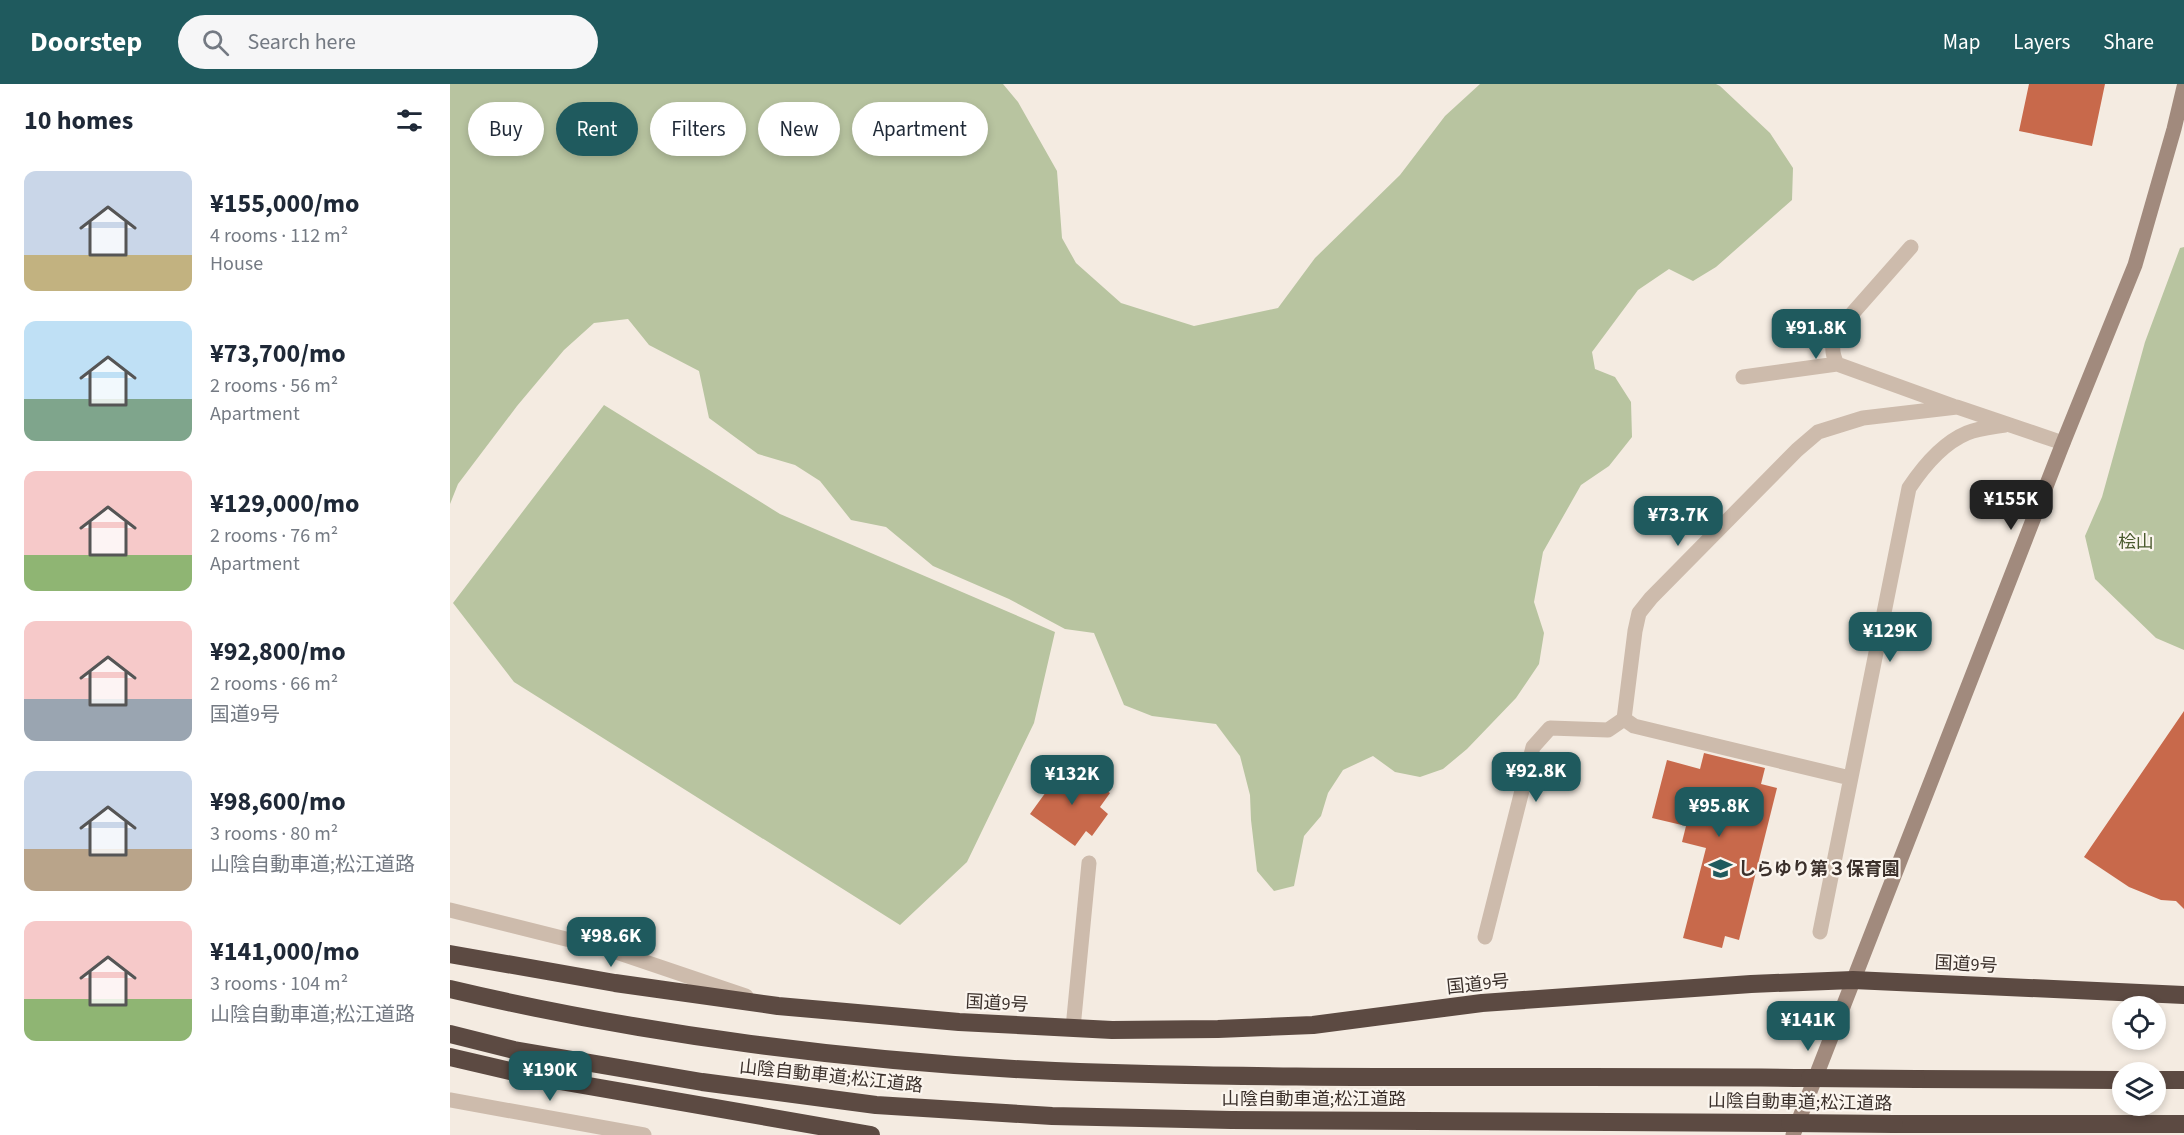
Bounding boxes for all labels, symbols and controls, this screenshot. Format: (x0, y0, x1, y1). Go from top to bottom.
search box (178, 15, 598, 69)
text: Doorstep (30, 22, 142, 62)
icon: search (199, 26, 232, 59)
text: Search here (247, 26, 356, 58)
text: Map (1943, 27, 1980, 57)
text: Layers (2013, 27, 2070, 57)
text: Share (2103, 27, 2154, 57)
text: 10 homes (24, 102, 133, 139)
chip: Buy (468, 102, 544, 156)
chip: Rent (556, 102, 638, 156)
chip: Filters (650, 102, 746, 156)
chip: New (758, 102, 840, 156)
chip: Apartment (852, 102, 988, 156)
icon: filters (393, 104, 426, 137)
text: ¥155,000/mo (210, 185, 359, 222)
icon: home (72, 195, 144, 267)
text: 4 rooms · 112 m² (210, 222, 348, 250)
text: House (210, 250, 263, 278)
pin: ¥91.8K (1767, 309, 1865, 360)
text: ¥91.8K (1786, 314, 1846, 342)
text: ¥73,700/mo (210, 335, 346, 372)
icon: home (72, 345, 144, 417)
text: 2 rooms · 56 m² (210, 372, 338, 400)
text: Apartment (210, 400, 300, 428)
pin: ¥155K (1969, 480, 2053, 531)
text: ¥129,000/mo (210, 485, 359, 522)
text: ¥155K (1984, 485, 2038, 513)
icon: home (72, 495, 144, 567)
pin: ¥73.7K (1629, 496, 1727, 547)
text: ¥73.7K (1648, 501, 1708, 529)
text: 2 rooms · 76 m² (210, 522, 338, 550)
park label: 桧山 (2118, 530, 2154, 555)
text: Apartment (210, 550, 300, 578)
pin: ¥129K (1848, 612, 1932, 663)
text: ¥129K (1863, 617, 1917, 645)
text: ¥92,800/mo (210, 633, 346, 670)
icon: home (72, 645, 144, 717)
text: 2 rooms · 66 m² (210, 670, 338, 698)
text: 国道9号 (210, 701, 280, 729)
pin: ¥92.8K (1487, 752, 1585, 803)
pin: ¥132K (1030, 755, 1114, 806)
text: ¥92.8K (1506, 757, 1566, 785)
text: ¥132K (1045, 760, 1099, 788)
text: ¥98,600/mo (210, 783, 346, 820)
pin: ¥95.8K (1670, 787, 1768, 838)
text: ¥95.8K (1689, 792, 1749, 820)
icon: home (72, 795, 144, 867)
text: 3 rooms · 80 m² (210, 820, 338, 848)
text: 山陰自動車道;松江道路 (210, 851, 415, 879)
school or university icon: しらゆり第３保育園 (1707, 856, 1733, 882)
place label: しらゆり第３保育園 (1738, 857, 1900, 882)
pin: ¥98.6K (562, 917, 660, 968)
text: ¥98.6K (581, 922, 641, 950)
text: ¥141,000/mo (210, 933, 359, 970)
icon: home (72, 945, 144, 1017)
street label: 国道9号 (1934, 950, 1998, 979)
street label: 国道9号 (1445, 969, 1511, 1000)
text: 3 rooms · 104 m² (210, 970, 348, 998)
street label: 国道9号 (965, 989, 1029, 1018)
map controls (2112, 996, 2166, 1116)
button: locate (2112, 996, 2166, 1050)
text: 山陰自動車道;松江道路 (210, 1001, 415, 1029)
pin: ¥141K (1766, 1001, 1850, 1052)
text: ¥141K (1781, 1006, 1835, 1034)
pin: ¥190K (508, 1051, 592, 1102)
street label: 山陰自動車道;松江道路 (738, 1054, 924, 1099)
text: ¥190K (523, 1056, 577, 1084)
button: layers (2112, 1062, 2166, 1116)
street label: 山陰自動車道;松江道路 (1222, 1087, 1406, 1112)
street label: 山陰自動車道;松江道路 (1708, 1088, 1892, 1117)

